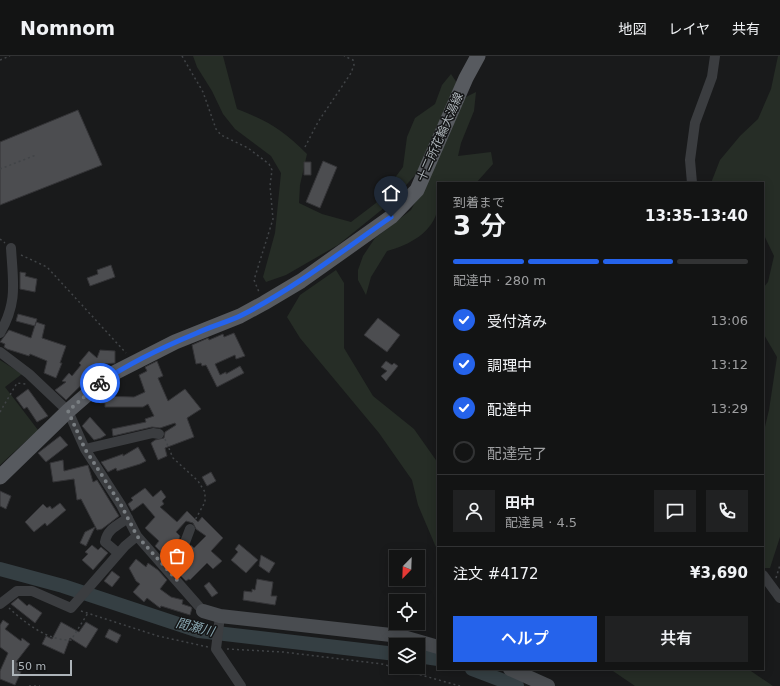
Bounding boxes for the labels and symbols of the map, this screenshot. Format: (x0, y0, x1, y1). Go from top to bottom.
street label: 十二所花輪大湯線 (414, 90, 466, 184)
pin (374, 176, 408, 217)
courier (80, 363, 120, 403)
pin (160, 539, 194, 580)
north arrow (389, 550, 425, 586)
water label: 間瀬川 (174, 615, 218, 639)
scale bar (12, 658, 72, 677)

